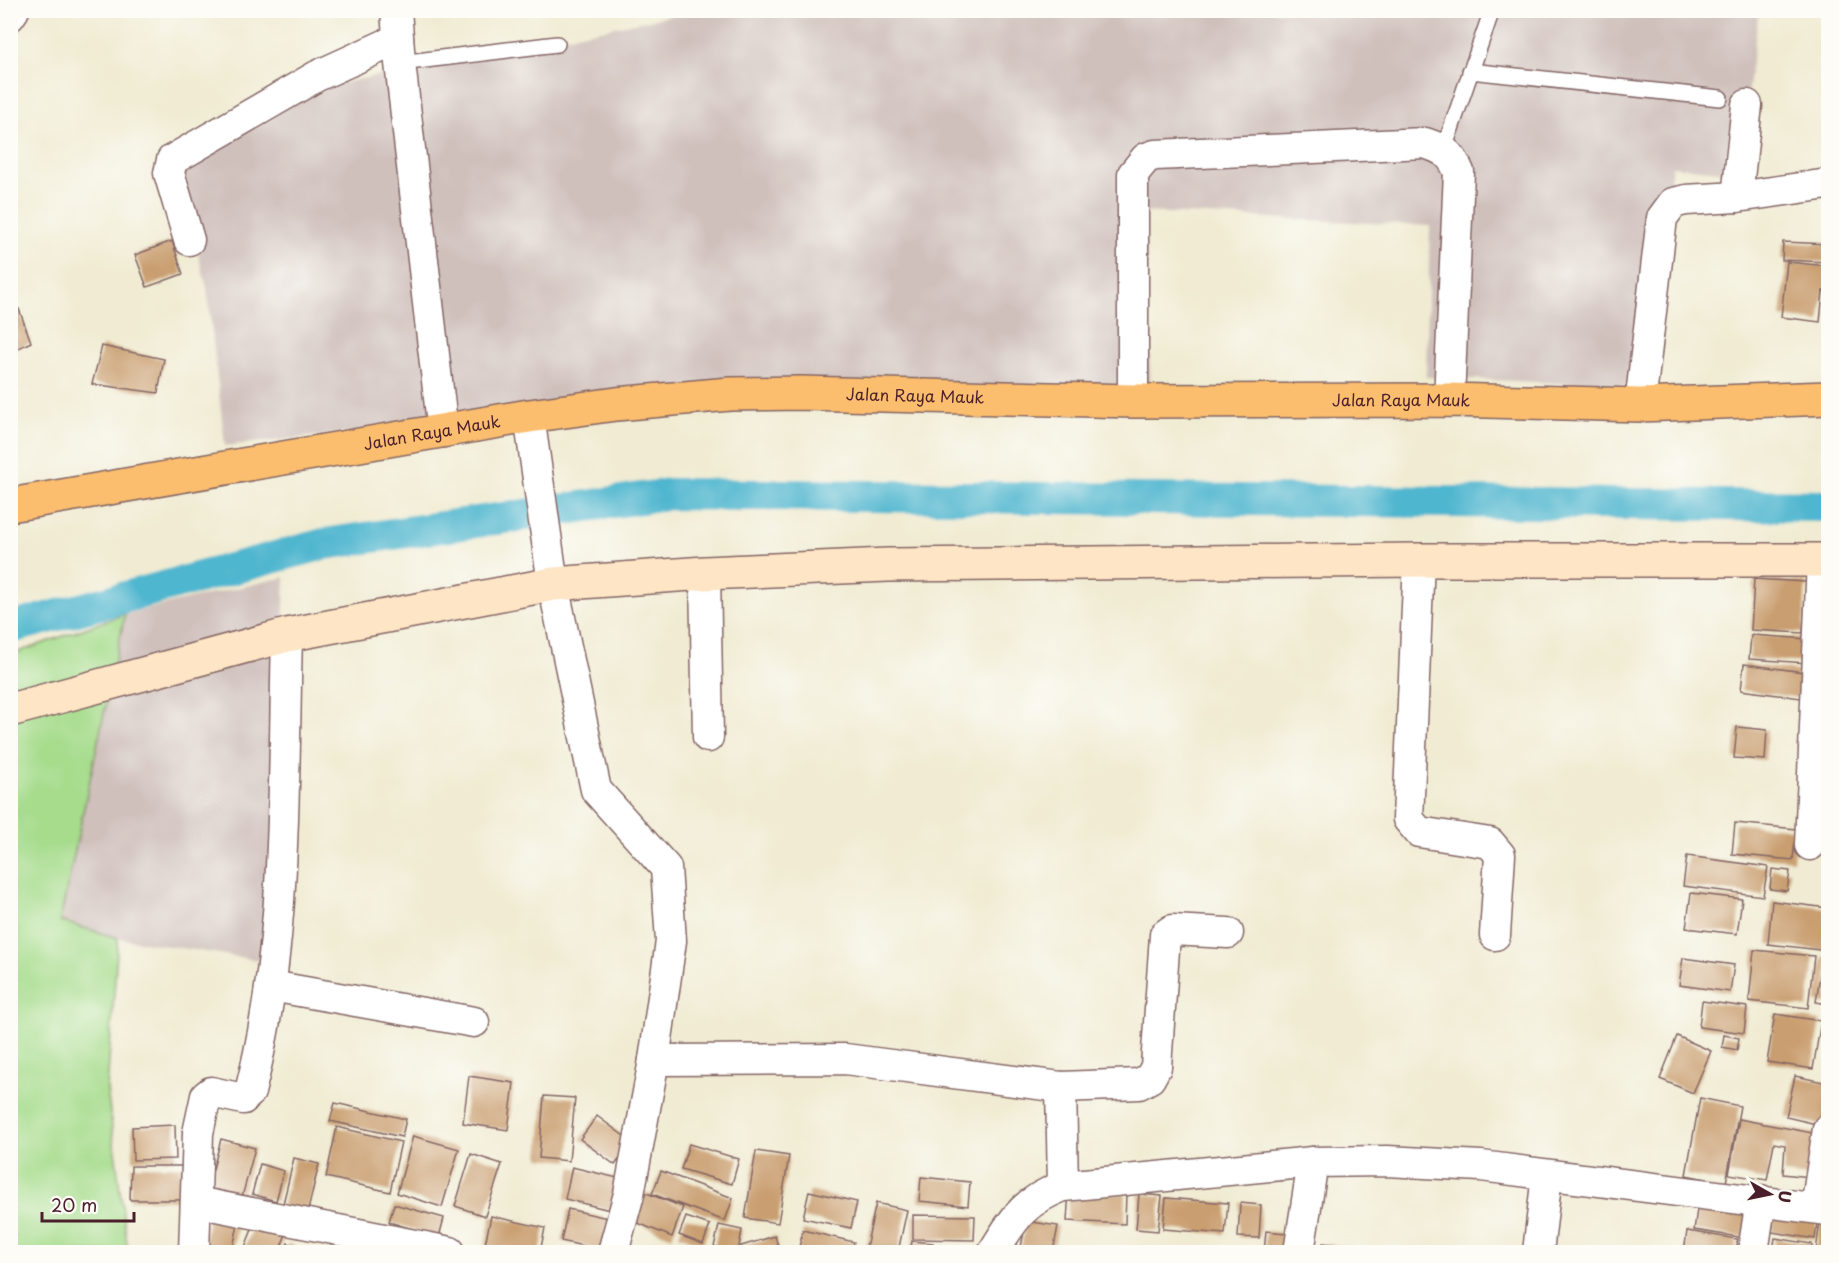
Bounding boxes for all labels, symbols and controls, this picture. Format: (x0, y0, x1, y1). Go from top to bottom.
street label: Jalan Raya Mauk (846, 381, 985, 408)
street label: Jalan Raya Mauk (1332, 387, 1471, 412)
street label: Jalan Raya Mauk (361, 408, 502, 455)
north arrow (1740, 1164, 1800, 1224)
scale bar (42, 1185, 134, 1223)
text: U (1773, 1189, 1799, 1204)
text: 20 m (51, 1191, 97, 1218)

